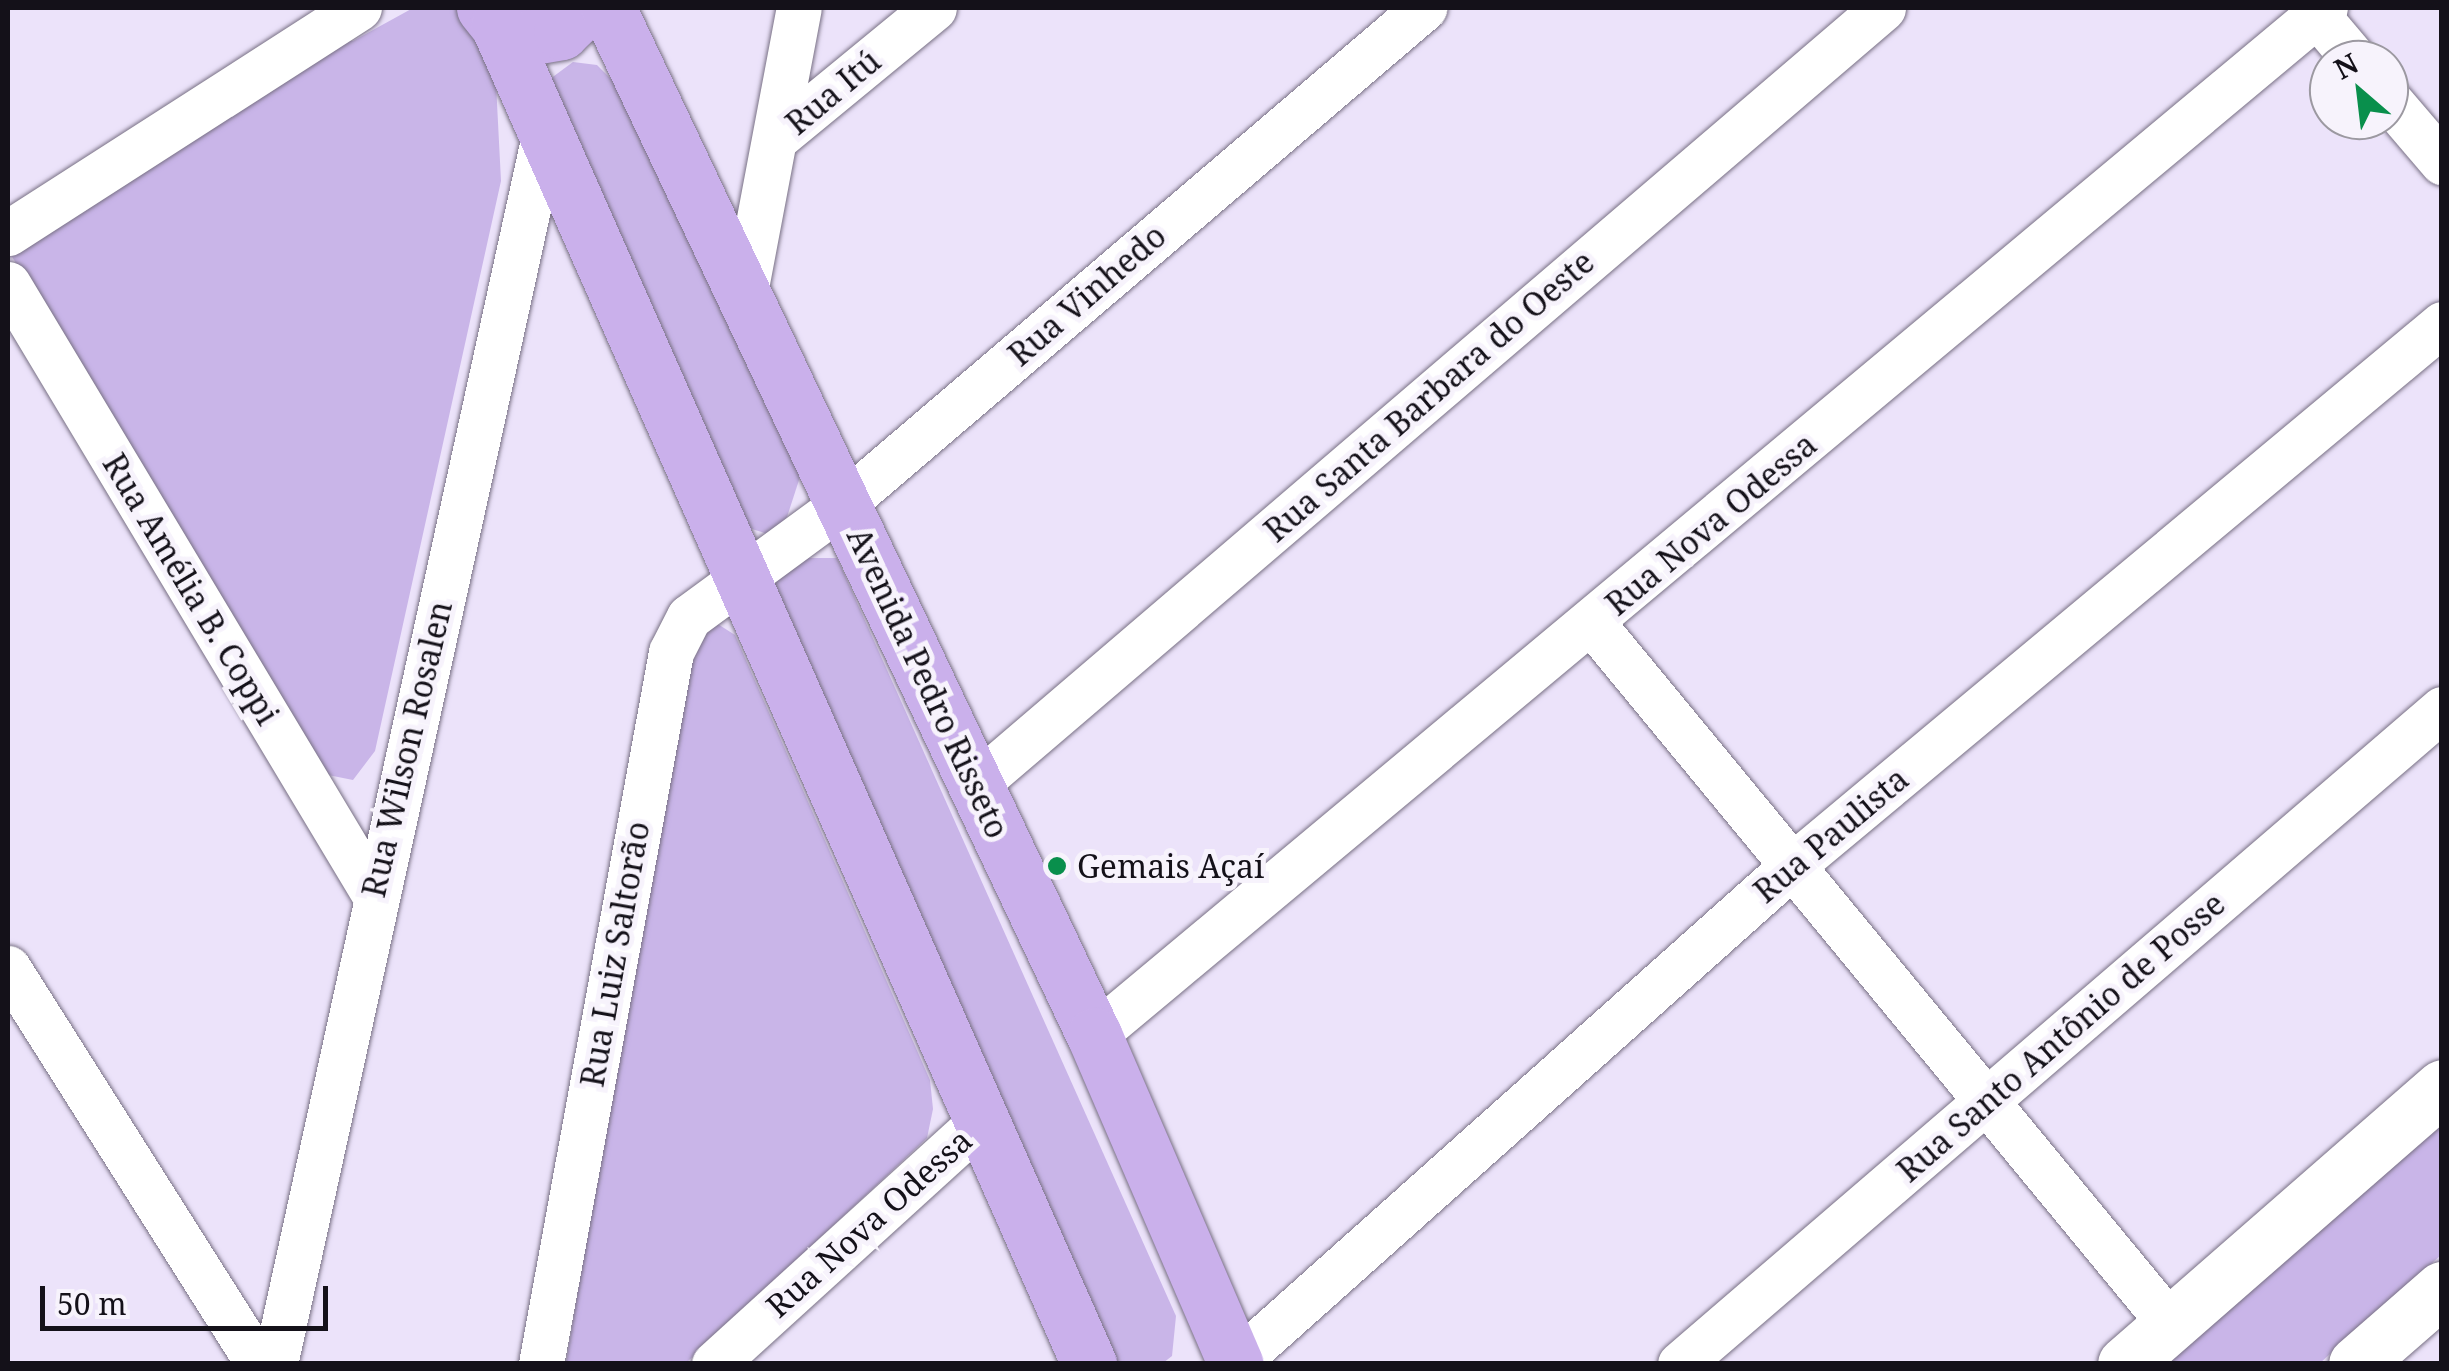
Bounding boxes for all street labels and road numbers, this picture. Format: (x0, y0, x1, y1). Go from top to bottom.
street label: Rua Itú (778, 42, 888, 142)
street label: Rua Vinhedo (1001, 216, 1173, 374)
street label: Rua Santa Barbara do Oeste (1256, 242, 1602, 550)
street label: Rua Nova Odessa (1598, 425, 1824, 623)
street label: Rua Amélia B. Coppi (95, 447, 287, 731)
street label: Avenida Pedro Risseto (839, 522, 1017, 844)
street label: Rua Wilson Rosalen (354, 597, 460, 901)
street label: Rua Paulista (1746, 759, 1916, 911)
street label: Rua Luiz Saltorão (573, 818, 657, 1090)
street label: Rua Santo Antônio de Posse (1889, 884, 2233, 1190)
street label: Rua Nova Odessa (759, 1121, 979, 1325)

